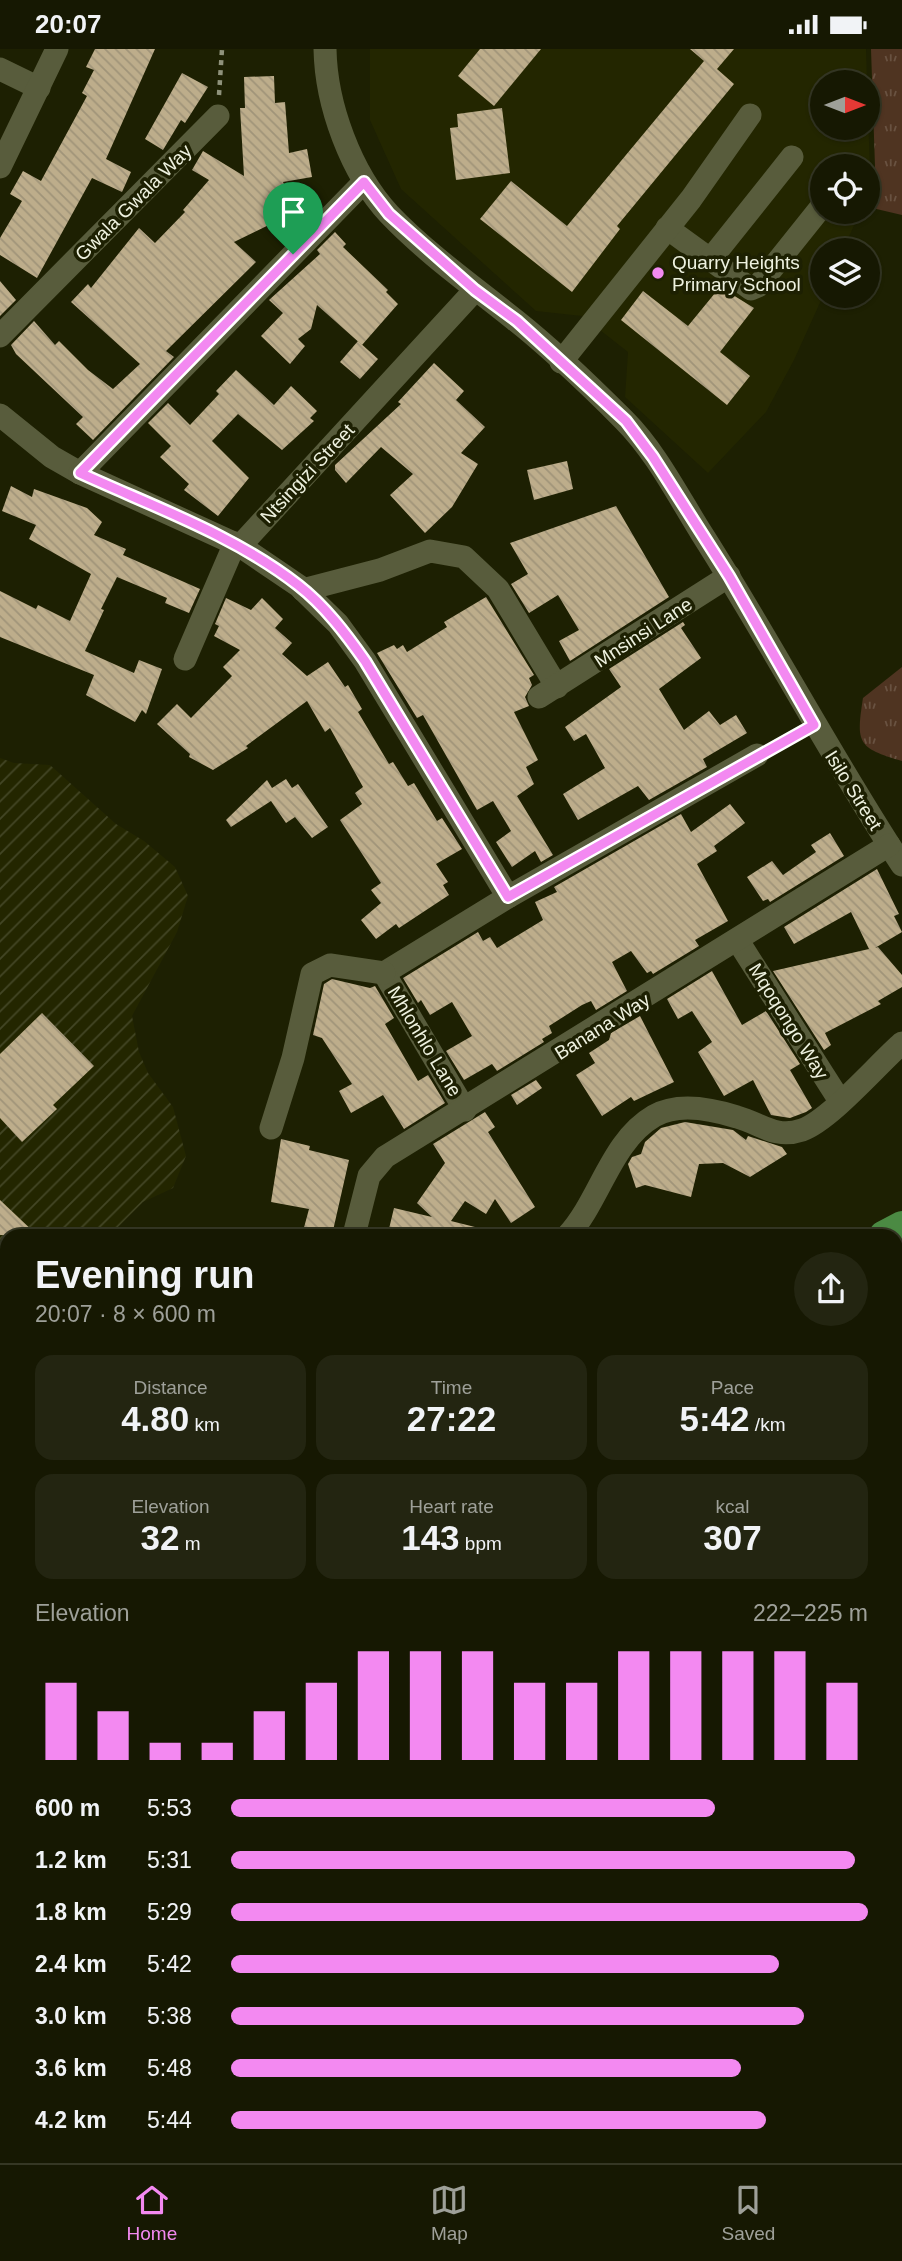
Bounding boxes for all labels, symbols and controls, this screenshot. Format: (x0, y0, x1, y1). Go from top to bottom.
text: 20:07 (35, 9, 102, 39)
north arrow (810, 70, 880, 140)
map controls (810, 70, 880, 308)
street label: Gwala Gwala Way (71, 140, 196, 265)
button: locate (810, 154, 880, 224)
pin (263, 182, 323, 254)
icon: arrive (274, 193, 312, 231)
button: layers (810, 238, 880, 308)
place label: Quarry Heights Primary School (672, 252, 801, 295)
marker: Quarry Heights Primary School (650, 265, 666, 281)
street label: Ntsingizi Street (256, 419, 359, 527)
street label: Mnsinsi Lane (591, 593, 696, 672)
street label: Isilo Street (821, 747, 887, 834)
street label: Mqoqongo Way (745, 960, 833, 1083)
street label: Mhlonhlo Lane (383, 982, 466, 1100)
street label: Banana Way (551, 989, 654, 1064)
button: share (794, 1252, 868, 1326)
text: Evening run (35, 1254, 255, 1296)
text: 20:07 · 8 × 600 m (35, 1301, 216, 1327)
text: Distance (134, 1377, 207, 1398)
text: Time (431, 1377, 472, 1398)
text: Pace (711, 1377, 754, 1398)
text: 4.80 (121, 1399, 189, 1438)
text: 27:22 (407, 1399, 496, 1438)
text: 5:42 (680, 1399, 750, 1438)
text: km (189, 1414, 220, 1435)
text: /km (750, 1414, 785, 1435)
text: Elevation (131, 1496, 210, 1517)
text: Heart rate (409, 1496, 494, 1517)
text: kcal (716, 1496, 749, 1517)
text: 32 (140, 1518, 179, 1557)
text: 143 (401, 1518, 460, 1557)
text: 307 (703, 1518, 762, 1557)
text: m (179, 1533, 201, 1554)
text: bpm (460, 1533, 502, 1554)
text: Elevation (35, 1600, 130, 1626)
text: 222–225 m (753, 1600, 868, 1626)
text: 600 m (35, 1795, 100, 1821)
text: 5:53 (147, 1795, 192, 1821)
text: 1.2 km (35, 1847, 107, 1873)
text: 5:31 (147, 1847, 192, 1873)
text: 1.8 km (35, 1899, 107, 1925)
text: 5:29 (147, 1899, 192, 1925)
text: 2.4 km (35, 1951, 107, 1977)
text: 5:42 (147, 1951, 192, 1977)
text: 3.0 km (35, 2003, 107, 2029)
text: 5:38 (147, 2003, 192, 2029)
text: 3.6 km (35, 2055, 107, 2081)
text: 5:48 (147, 2055, 192, 2081)
text: 4.2 km (35, 2107, 107, 2133)
text: 5:44 (147, 2107, 192, 2133)
tab: Home (127, 2181, 177, 2245)
tab: Map (430, 2181, 468, 2245)
tab: Saved (722, 2181, 775, 2245)

